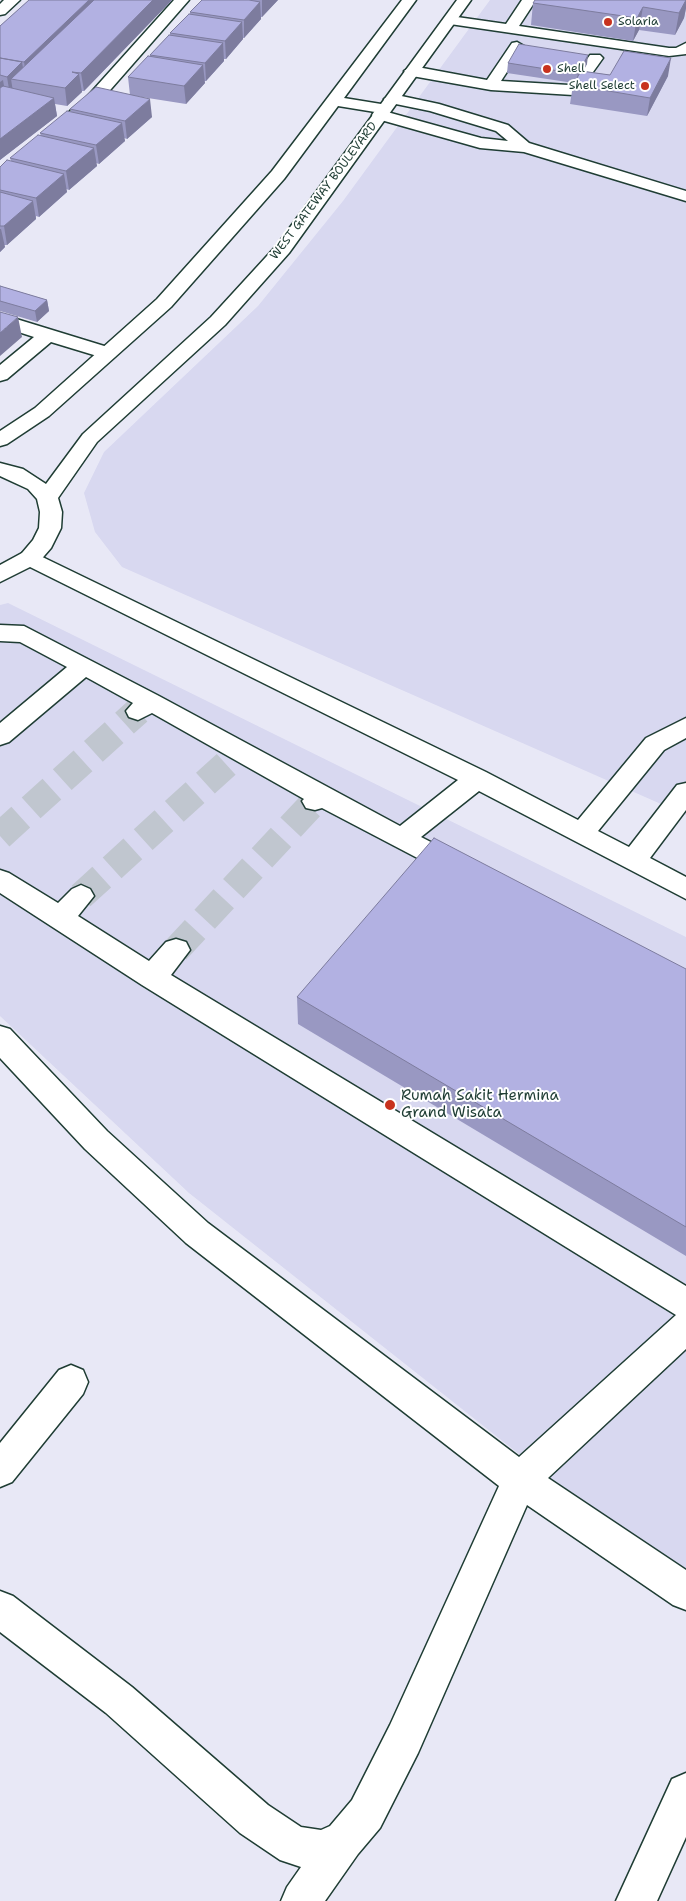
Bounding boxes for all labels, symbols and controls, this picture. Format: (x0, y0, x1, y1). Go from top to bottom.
place label: Solaria (618, 15, 659, 29)
marker: Solaria (602, 16, 614, 28)
place label: Shell (557, 62, 585, 76)
marker: Shell (541, 63, 553, 75)
place label: Shell Select (569, 79, 635, 93)
marker: Shell Select (639, 80, 651, 92)
street label: WEST GATEWAY BOULEVARD (268, 119, 380, 263)
place label: Rumah Sakit Hermina Grand Wisata (401, 1087, 559, 1122)
marker: Rumah Sakit Hermina Grand Wisata (383, 1098, 397, 1112)

